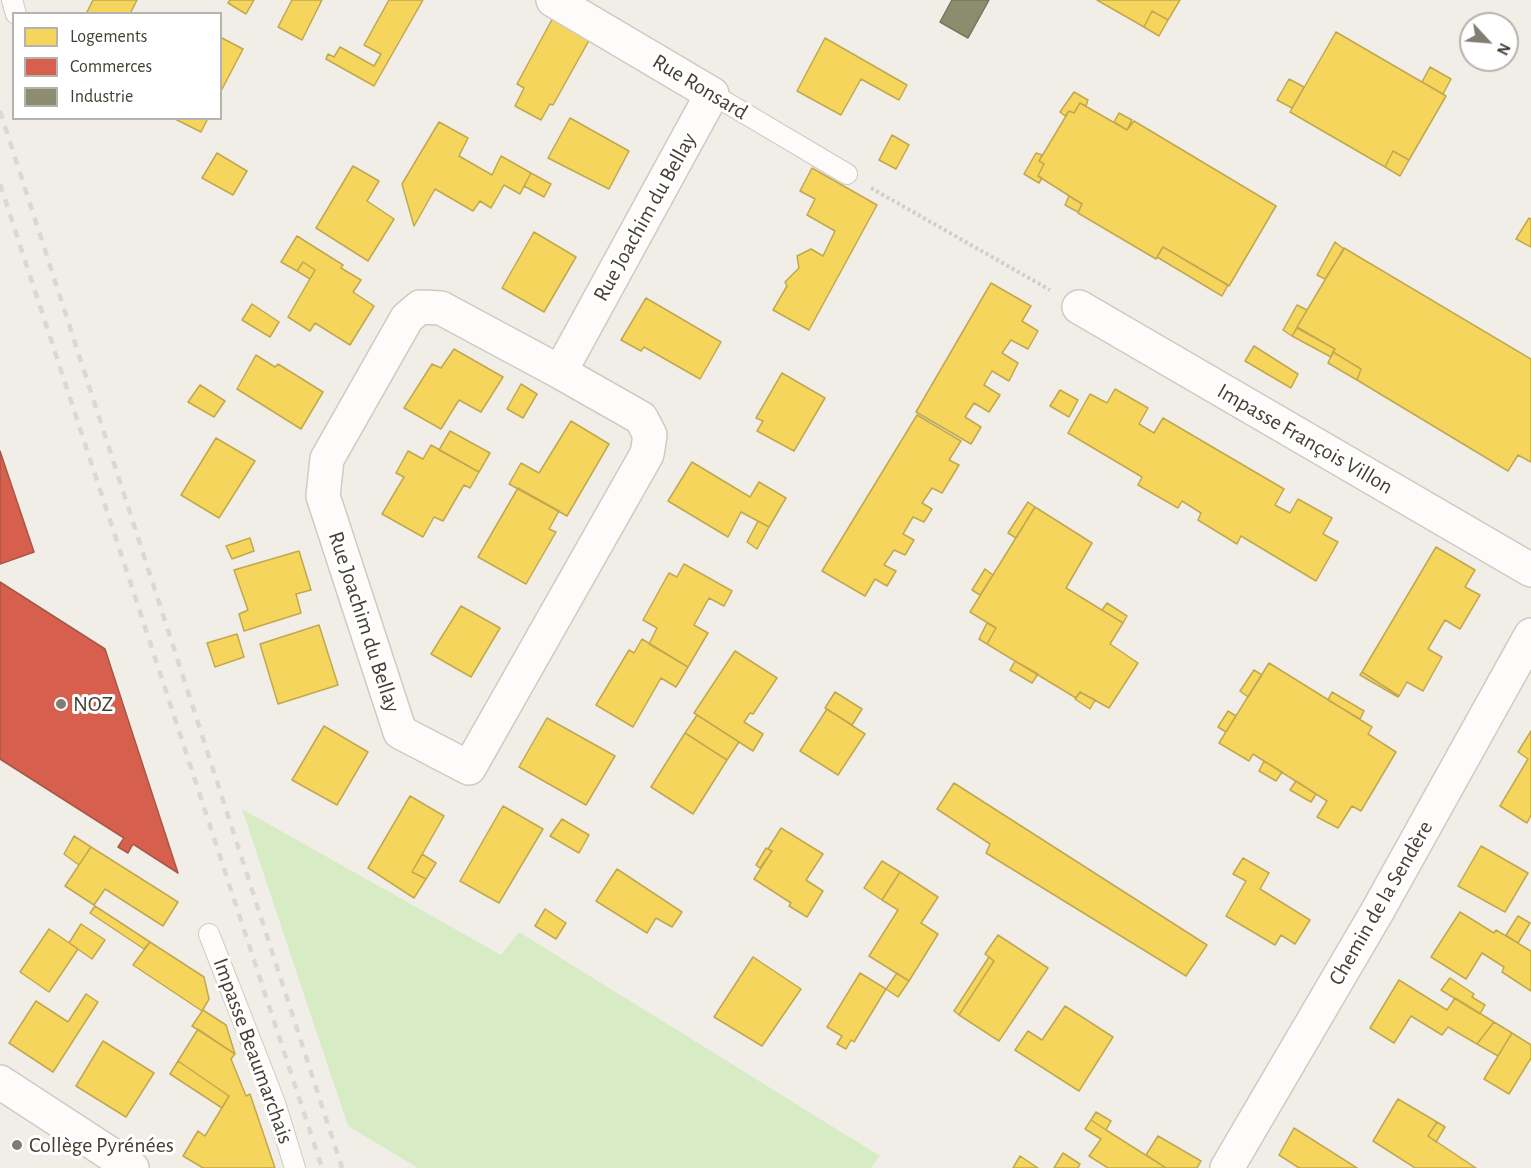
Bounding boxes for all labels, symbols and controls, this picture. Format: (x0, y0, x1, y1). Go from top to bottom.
legend (12, 12, 222, 120)
north arrow (1459, 12, 1519, 72)
text: Logements (70, 28, 148, 46)
text: N (1494, 41, 1513, 58)
street label: Rue Ronsard (647, 48, 753, 126)
text: Commerces (70, 58, 152, 76)
text: Industrie (70, 88, 133, 106)
street label: Rue Joachim du Bellay (588, 128, 702, 306)
street label: Impasse François Villon (1212, 378, 1398, 500)
street label: Rue Joachim du Bellay (322, 528, 406, 716)
place label: NOZ (73, 691, 113, 717)
marker: NOZ (54, 697, 68, 711)
street label: Chemin de la Sendère (1323, 816, 1439, 990)
street label: Impasse Beaumarchais (207, 955, 299, 1147)
place label: Collège Pyrénées (29, 1132, 174, 1158)
marker: Collège Pyrénées (10, 1138, 24, 1152)

